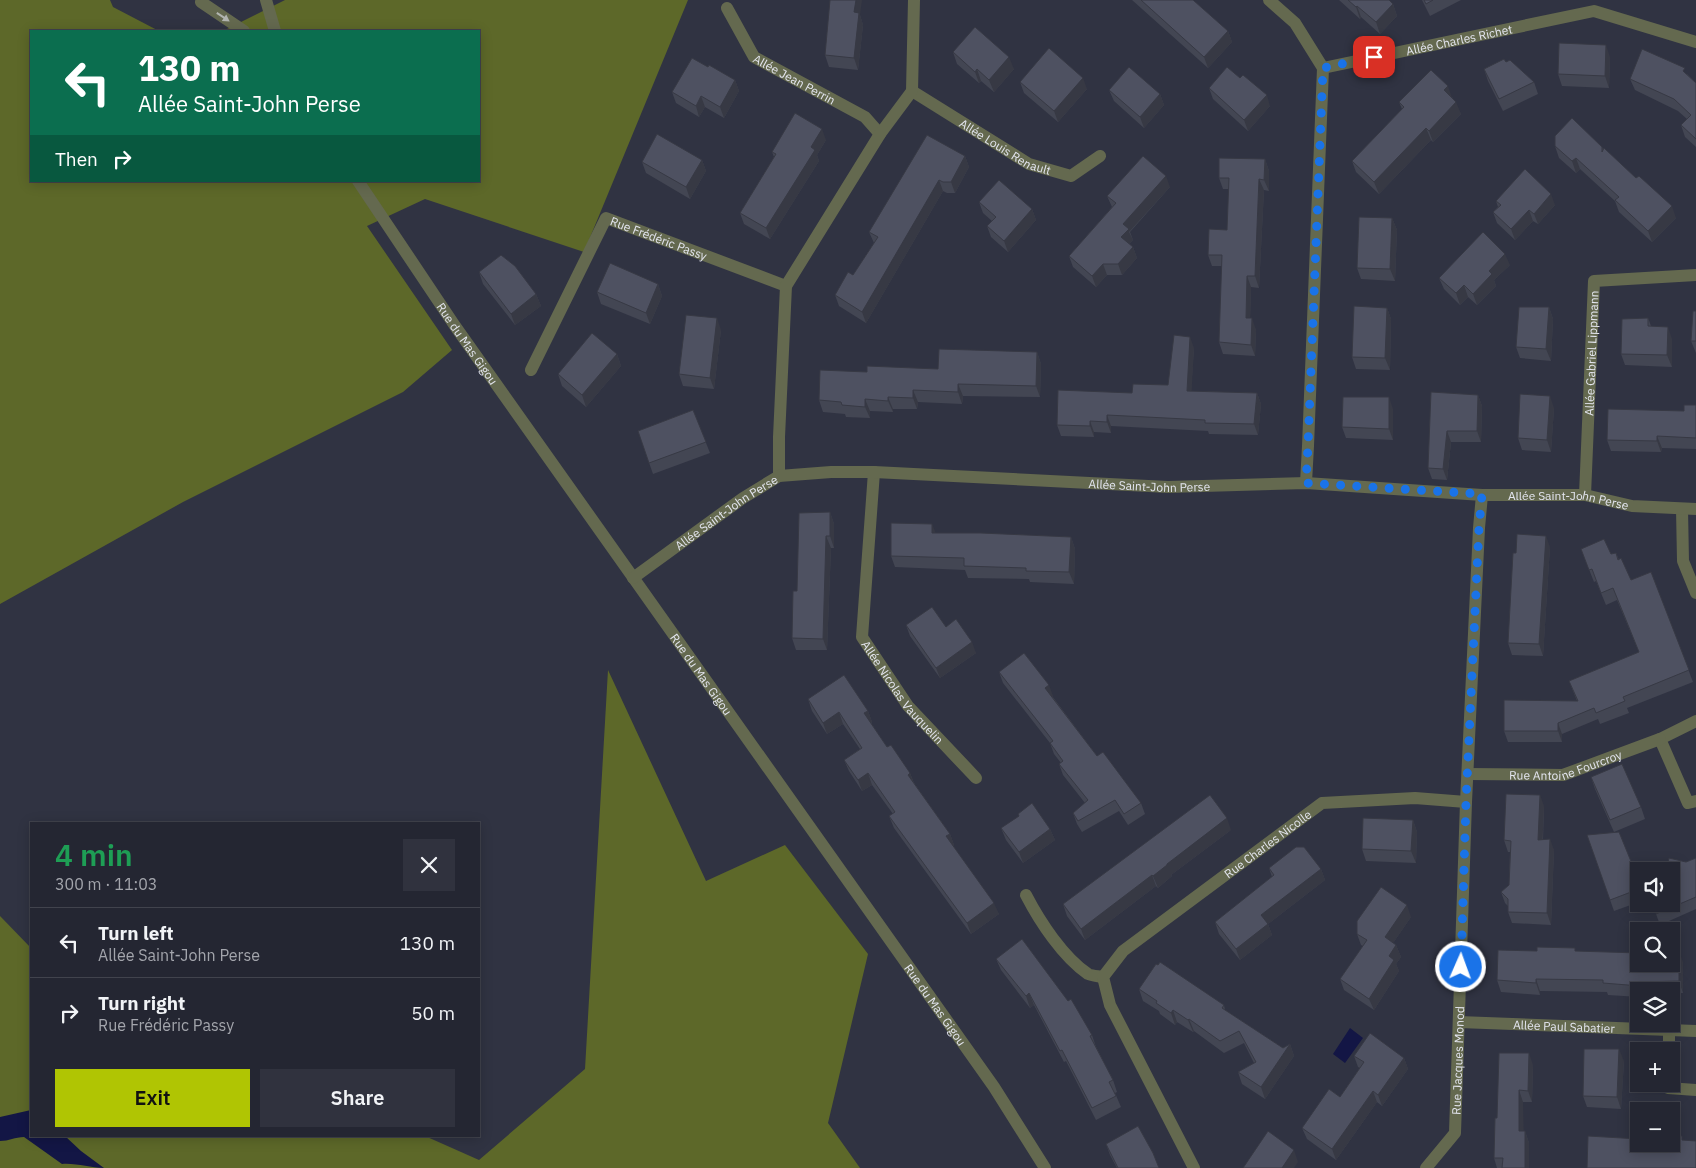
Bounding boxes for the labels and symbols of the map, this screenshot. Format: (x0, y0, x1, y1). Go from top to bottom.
one-way arrow (216, 12, 229, 22)
street label: Allée Charles Richet (1404, 21, 1514, 58)
pin (1353, 36, 1395, 78)
street label: Allée Jean Perrin (751, 51, 838, 107)
street label: Allée Louis Renault (957, 115, 1053, 177)
street label: Rue Frédéric Passy (608, 213, 709, 263)
street label: Allée Gabriel Lippmann (1581, 290, 1601, 416)
street label: Rue du Mas Gigou (434, 300, 502, 387)
street label: Allée Saint-John Perse (672, 471, 780, 553)
street label: Allée Saint-John Perse (1088, 475, 1211, 495)
street label: Allée Saint-John Perse (1508, 487, 1631, 513)
street label: Rue du Mas Gigou (667, 630, 736, 718)
street label: Allée Nicolas Vauquelin (859, 637, 947, 747)
street label: Rue Antoine Fourcroy (1509, 746, 1624, 783)
street label: Rue Charles Nicolle (1221, 806, 1314, 881)
position arrow (1434, 940, 1486, 992)
street label: Rue du Mas Gigou (902, 961, 970, 1048)
street label: Rue Jacques Monod (1448, 1006, 1467, 1115)
street label: Allée Paul Sabatier (1513, 1017, 1616, 1035)

